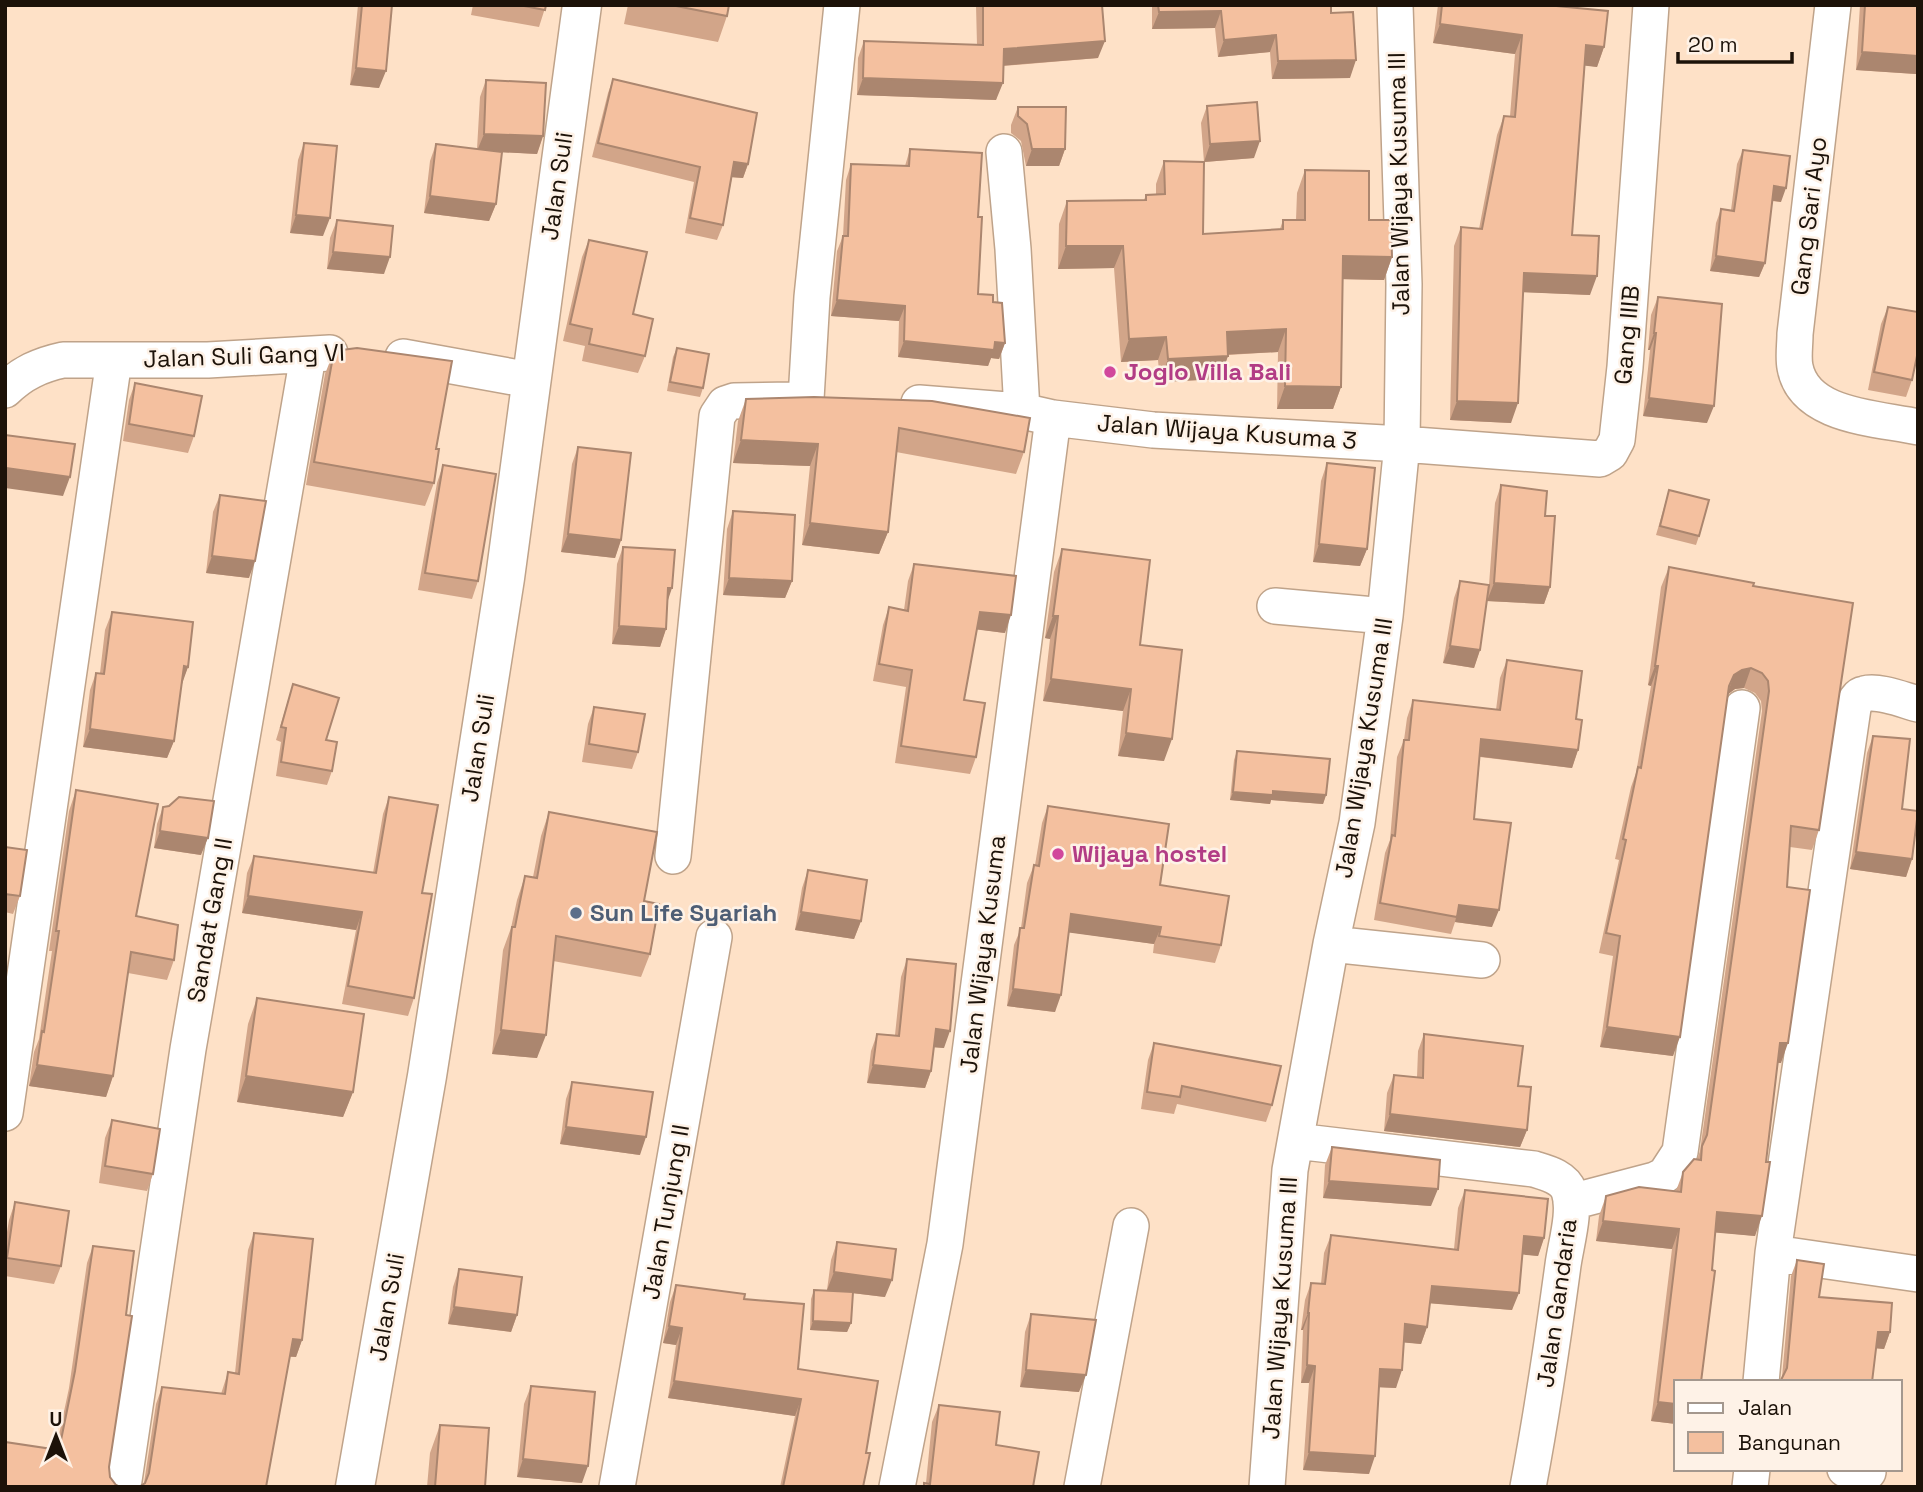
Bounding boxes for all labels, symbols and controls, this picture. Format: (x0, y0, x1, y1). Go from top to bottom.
scale bar (1678, 21, 1792, 65)
text: 20 m (1688, 31, 1738, 58)
street label: Jalan Wijaya Kusuma III (1381, 52, 1416, 316)
street label: Jalan Suli (534, 130, 579, 242)
street label: Gang Sari Ayo (1783, 135, 1834, 297)
street label: Gang IIIB (1607, 284, 1646, 386)
street label: Jalan Suli Gang VI (143, 336, 345, 375)
place label: Joglo Villa Bali (1124, 356, 1291, 387)
marker: Joglo Villa Bali (1102, 364, 1118, 380)
street label: Jalan Wijaya Kusuma 3 (1096, 407, 1358, 456)
street label: Jalan Wijaya Kusuma III (1328, 615, 1399, 880)
street label: Jalan Suli (454, 692, 501, 804)
street label: Jalan Wijaya Kusuma (953, 833, 1013, 1075)
street label: Sandat Gang II (180, 835, 239, 1005)
place label: Wijaya hostel (1072, 838, 1227, 869)
marker: Wijaya hostel (1050, 846, 1066, 862)
place label: Sun Life Syariah (590, 897, 777, 928)
marker: Sun Life Syariah (568, 905, 584, 921)
street label: Jalan Tunjung II (635, 1122, 696, 1302)
street label: Jalan Wijaya Kusuma III (1255, 1176, 1304, 1440)
street label: Jalan Gandaria (1529, 1216, 1584, 1389)
street label: Jalan Suli (362, 1250, 411, 1363)
legend (1674, 1380, 1902, 1471)
text: Jalan (1738, 1394, 1792, 1421)
north arrow (21, 1401, 91, 1471)
text: U (50, 1407, 62, 1432)
text: Bangunan (1738, 1429, 1841, 1456)

